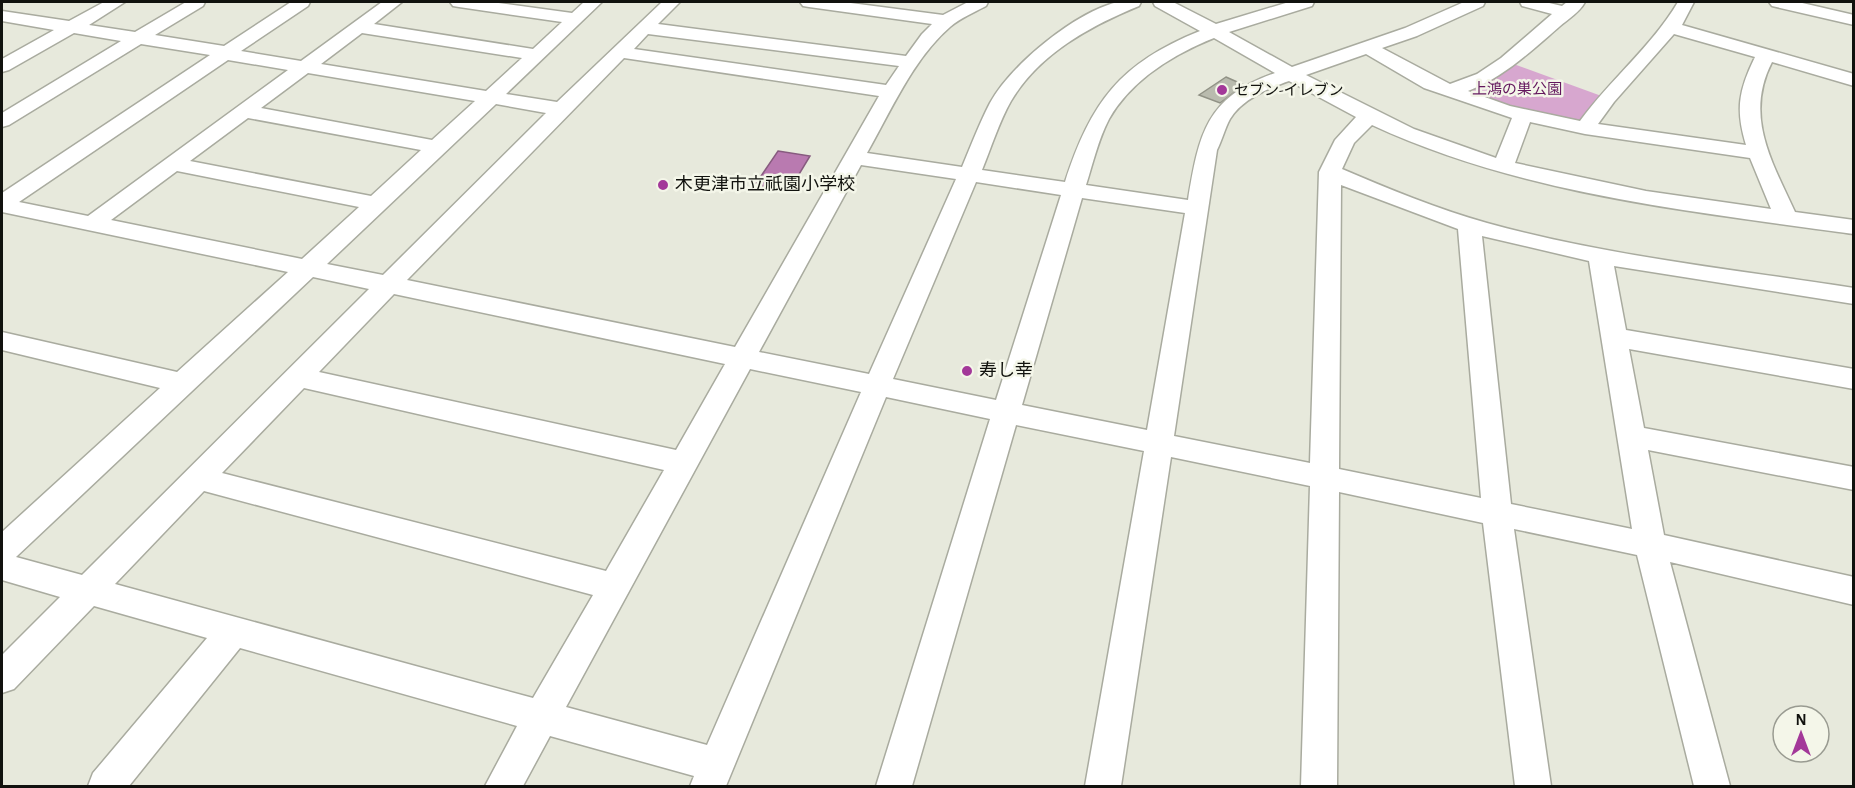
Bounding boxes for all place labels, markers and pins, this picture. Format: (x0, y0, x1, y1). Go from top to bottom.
place label: セブン-イレブン (1234, 82, 1344, 98)
marker: セブン-イレブン (1215, 83, 1229, 97)
place label: 木更津市立祇園小学校 (675, 174, 855, 194)
marker: 木更津市立祇園小学校 (656, 178, 670, 192)
place label: 寿し幸 (979, 361, 1033, 380)
marker: 寿し幸 (960, 364, 974, 378)

